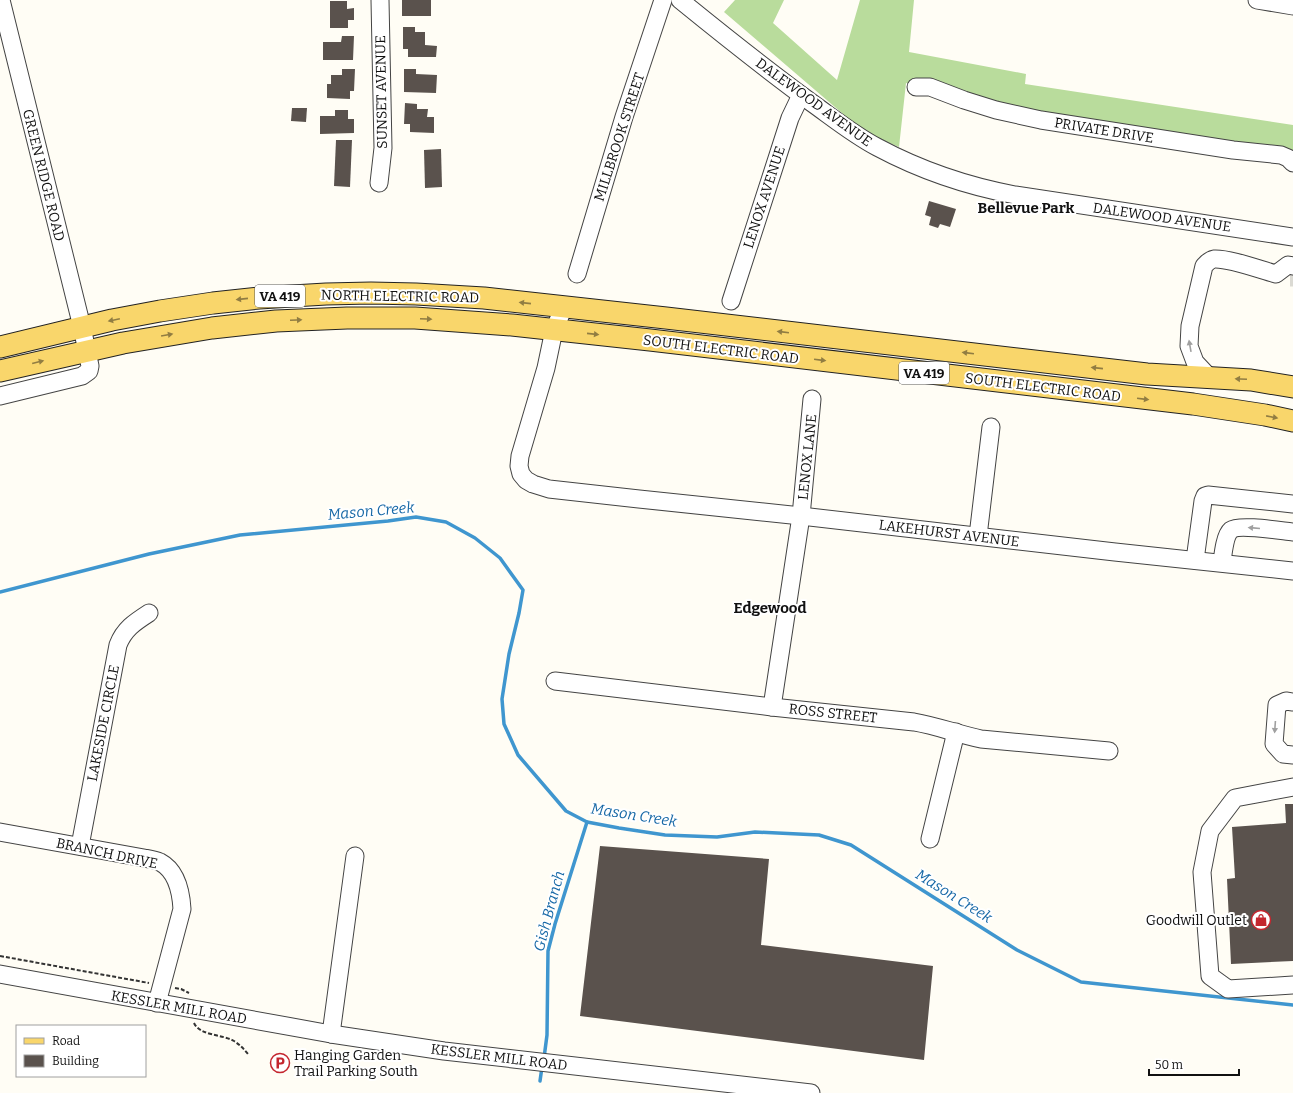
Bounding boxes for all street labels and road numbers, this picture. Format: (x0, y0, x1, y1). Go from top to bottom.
street label: SUNSET AVENUE (372, 35, 391, 149)
street label: DALEWOOD AVENUE (752, 55, 875, 150)
street label: MILLBROOK STREET (591, 71, 648, 204)
street label: GREEN RIDGE ROAD (19, 107, 68, 243)
street label: PRIVATE DRIVE (1053, 114, 1155, 147)
street label: LENOX AVENUE (740, 144, 789, 250)
street label: DALEWOOD AVENUE (1092, 199, 1232, 236)
road number: VA 419 (255, 285, 305, 307)
street label: NORTH ELECTRIC ROAD (321, 287, 479, 306)
street label: SOUTH ELECTRIC ROAD (642, 331, 800, 367)
road number: VA 419 (899, 362, 949, 384)
street label: SOUTH ELECTRIC ROAD (964, 369, 1122, 405)
street label: LENOX LANE (795, 413, 820, 501)
street label: LAKEHURST AVENUE (878, 516, 1020, 551)
street label: LAKESIDE CIRCLE (84, 663, 123, 783)
street label: ROSS STREET (788, 700, 878, 727)
street label: BRANCH DRIVE (55, 834, 159, 873)
street label: KESSLER MILL ROAD (110, 987, 248, 1028)
street label: KESSLER MILL ROAD (430, 1041, 568, 1074)

